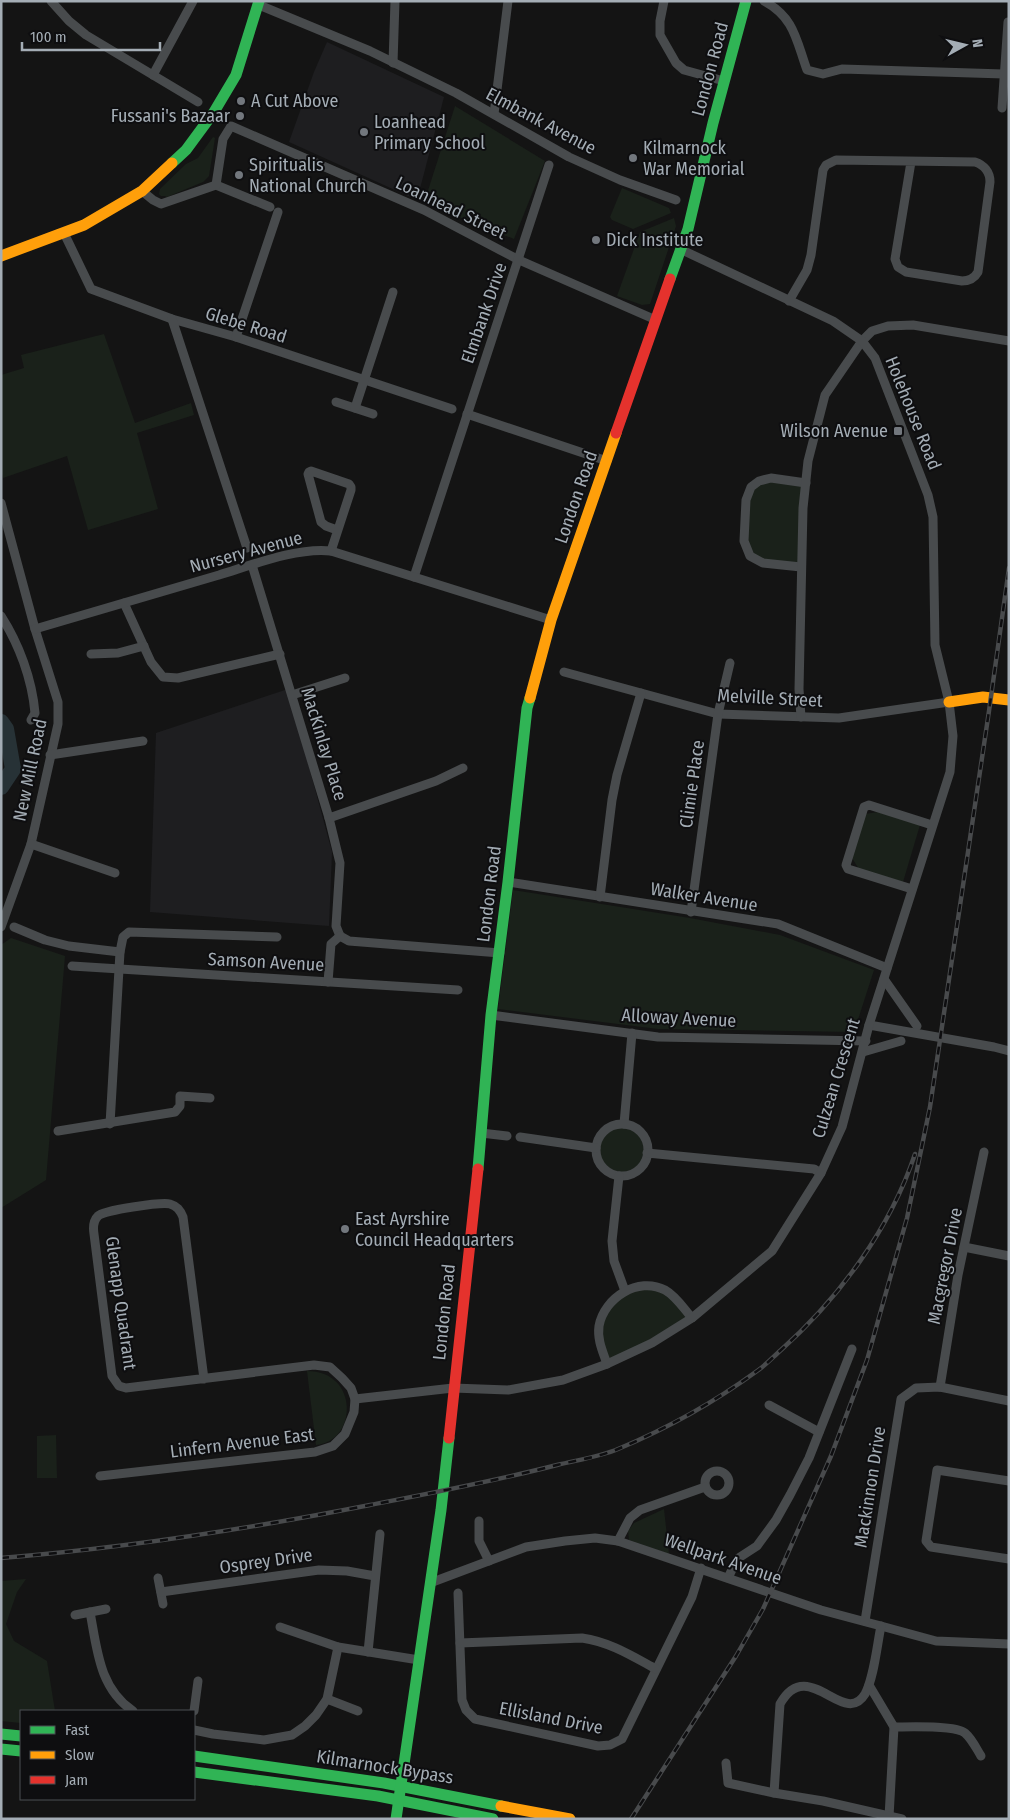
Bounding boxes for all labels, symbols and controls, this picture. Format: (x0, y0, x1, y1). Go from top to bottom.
street label: London Road (687, 19, 733, 119)
scale bar (22, 20, 160, 52)
north arrow (940, 20, 990, 70)
text: 100 m (30, 28, 67, 46)
text: N (968, 38, 986, 49)
street label: Elmbank Avenue (482, 83, 600, 159)
place label: A Cut Above (251, 90, 338, 112)
marker: A Cut Above (235, 95, 247, 107)
place label: Fussani's Bazaar (111, 105, 231, 127)
marker: Fussani's Bazaar (234, 110, 246, 122)
place label: Loanhead Primary School (374, 111, 485, 154)
marker: Loanhead Primary School (358, 126, 370, 138)
place label: Kilmarnock War Memorial (643, 137, 745, 180)
marker: Kilmarnock War Memorial (627, 152, 639, 164)
place label: Spiritualis National Church (249, 154, 367, 197)
marker: Spiritualis National Church (233, 169, 245, 181)
street label: Loanhead Street (392, 172, 510, 244)
place label: Dick Institute (606, 229, 704, 251)
marker: Dick Institute (590, 234, 602, 246)
street label: Elmbank Drive (456, 260, 512, 366)
street label: Glebe Road (203, 302, 289, 348)
street label: Holehouse Road (880, 353, 946, 473)
place label: Wilson Avenue (780, 420, 888, 442)
marker: Wilson Avenue (892, 425, 904, 437)
street label: London Road (550, 448, 602, 546)
street label: Nursery Avenue (187, 526, 305, 578)
street label: Melville Street (717, 684, 823, 712)
street label: MacKinlay Place (296, 685, 352, 803)
street label: New Mill Road (8, 717, 52, 823)
street label: Climie Place (675, 738, 709, 829)
street label: London Road (472, 845, 506, 943)
street label: Walker Avenue (649, 878, 759, 916)
street label: Samson Avenue (207, 948, 325, 976)
street label: Alloway Avenue (621, 1004, 737, 1032)
street label: Culzean Crescent (807, 1015, 865, 1141)
street label: Macgregor Drive (923, 1206, 967, 1326)
place label: East Ayrshire Council Headquarters (355, 1208, 514, 1251)
marker: East Ayrshire Council Headquarters (339, 1223, 351, 1235)
street label: Glenapp Quadrant (101, 1235, 141, 1371)
street label: London Road (428, 1263, 460, 1361)
street label: Linfern Avenue East (169, 1423, 315, 1463)
street label: Mackinnon Drive (850, 1425, 890, 1549)
street label: Wellpark Avenue (661, 1529, 785, 1589)
street label: Osprey Drive (218, 1544, 314, 1578)
street label: Ellisland Drive (497, 1697, 605, 1739)
legend (20, 1710, 195, 1800)
text: Fast (65, 1721, 89, 1739)
street label: Kilmarnock Bypass (315, 1745, 455, 1789)
text: Slow (65, 1746, 94, 1764)
text: Jam (65, 1771, 88, 1789)

